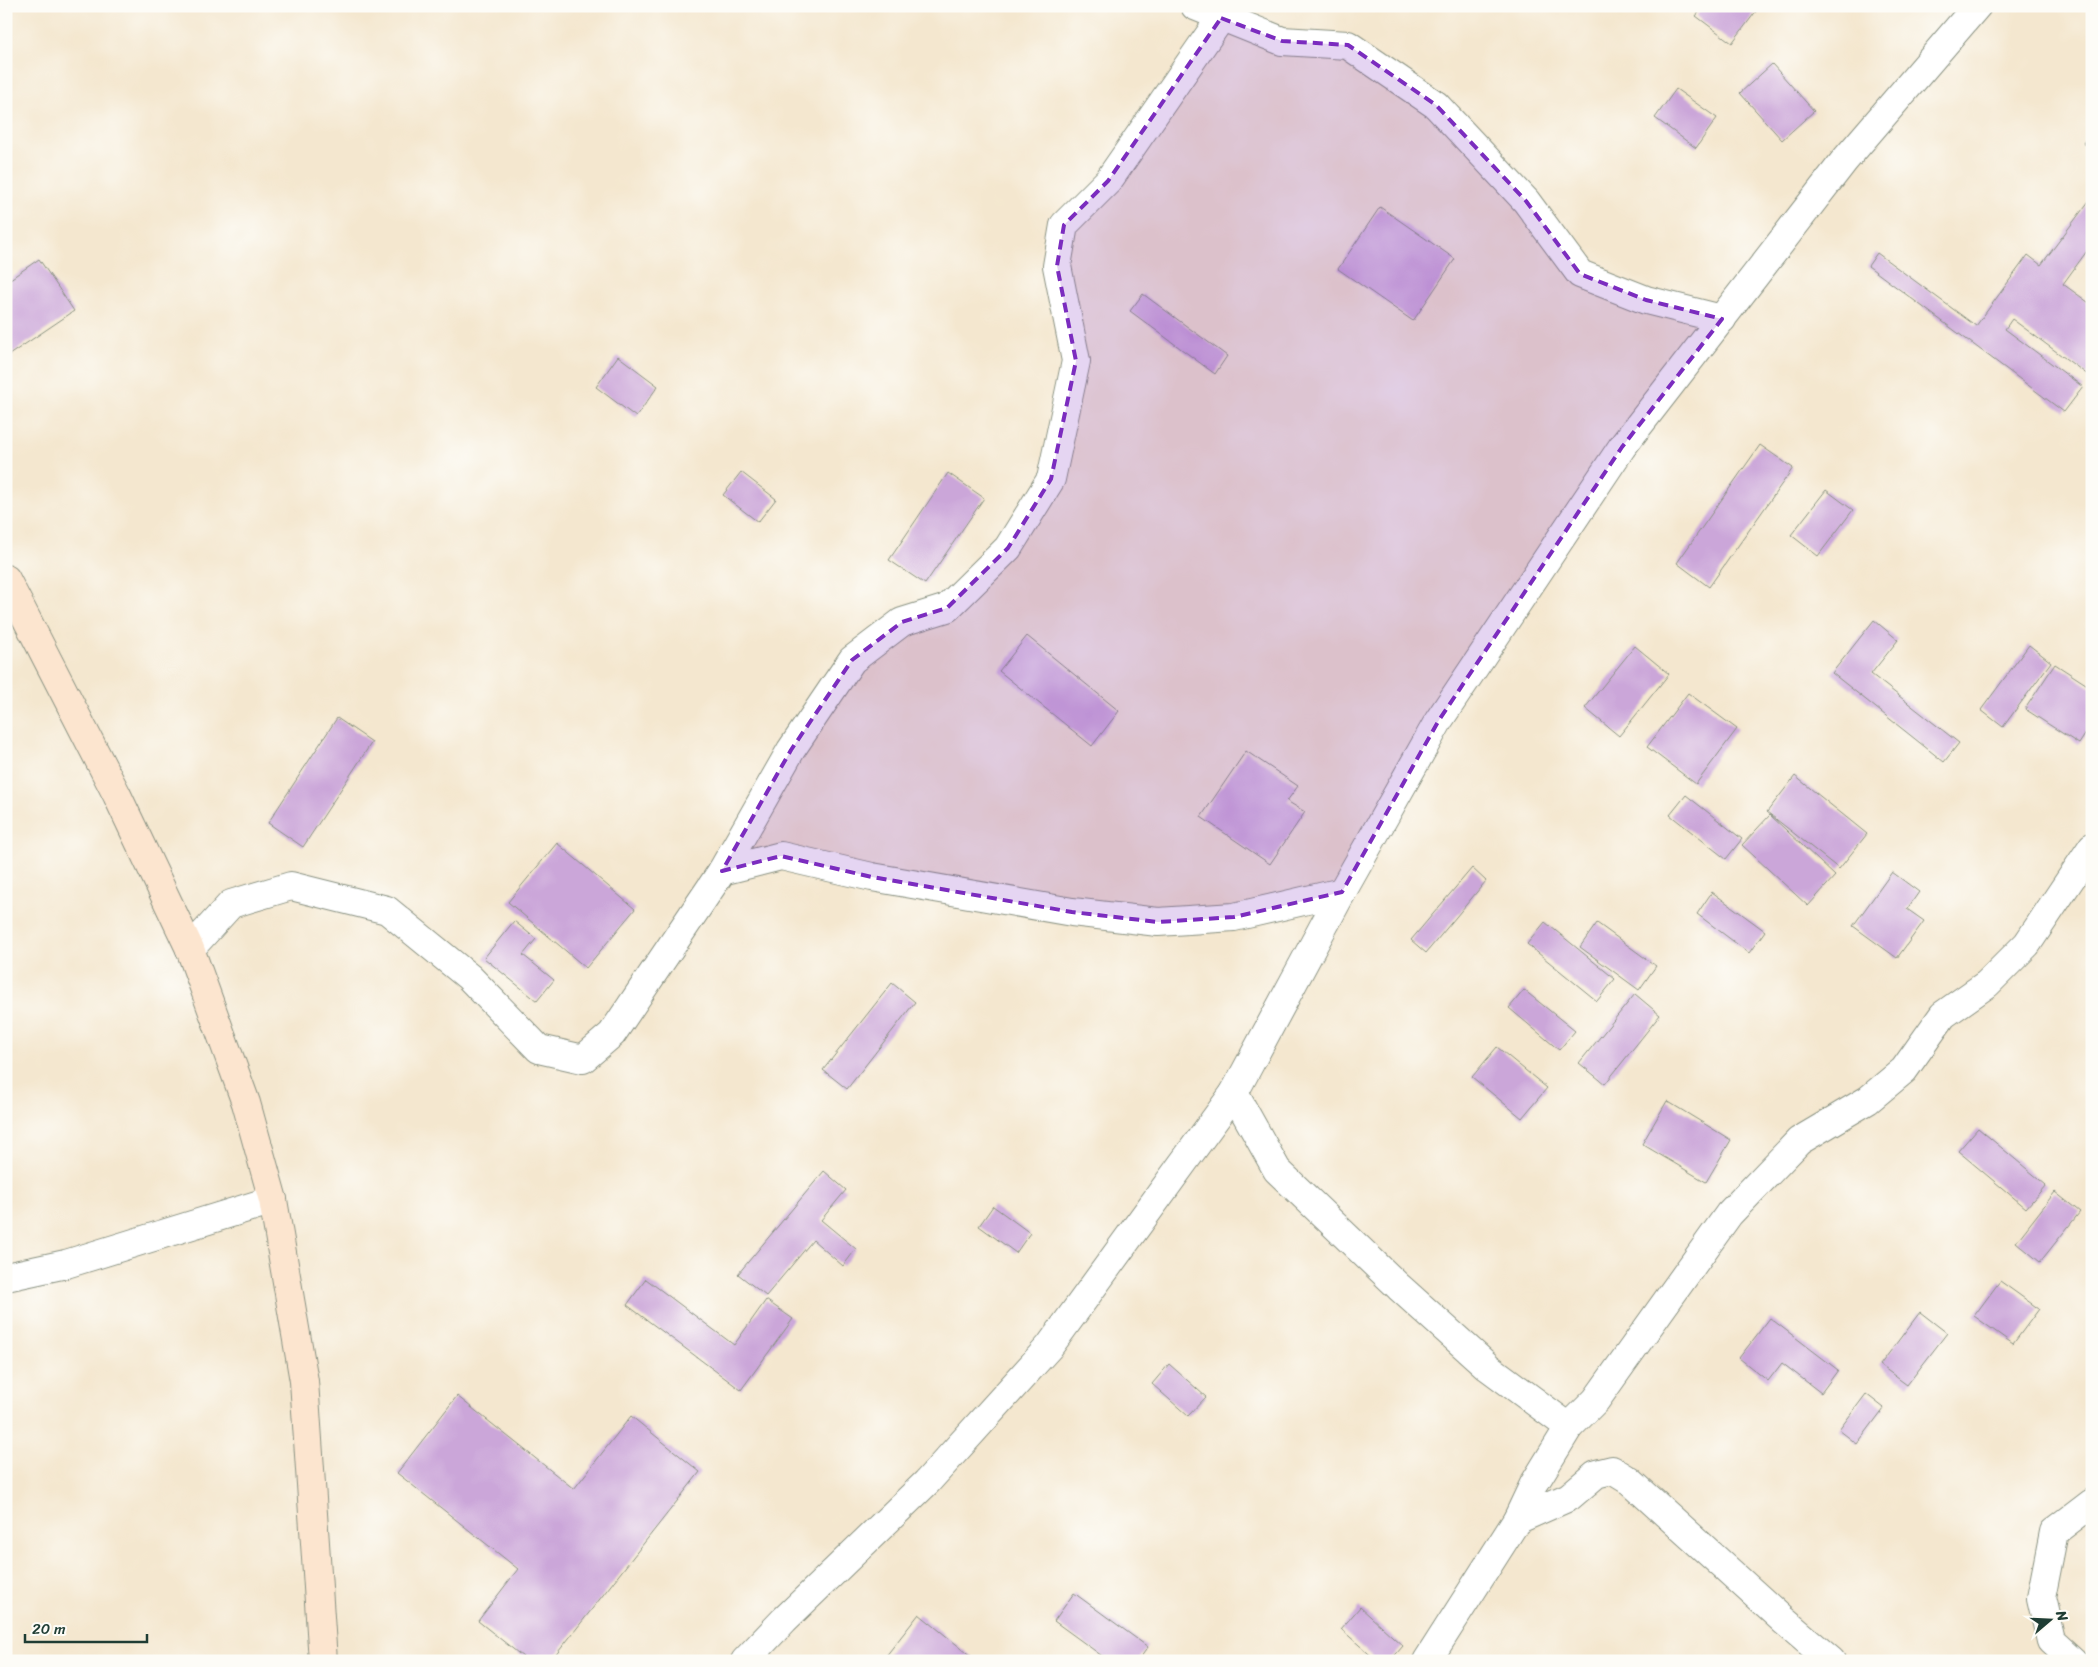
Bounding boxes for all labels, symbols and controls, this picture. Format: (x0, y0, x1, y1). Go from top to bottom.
north arrow (2026, 1594, 2076, 1644)
text: N (2048, 1606, 2075, 1625)
scale bar (25, 1612, 148, 1644)
text: 20 m (32, 1616, 66, 1642)

